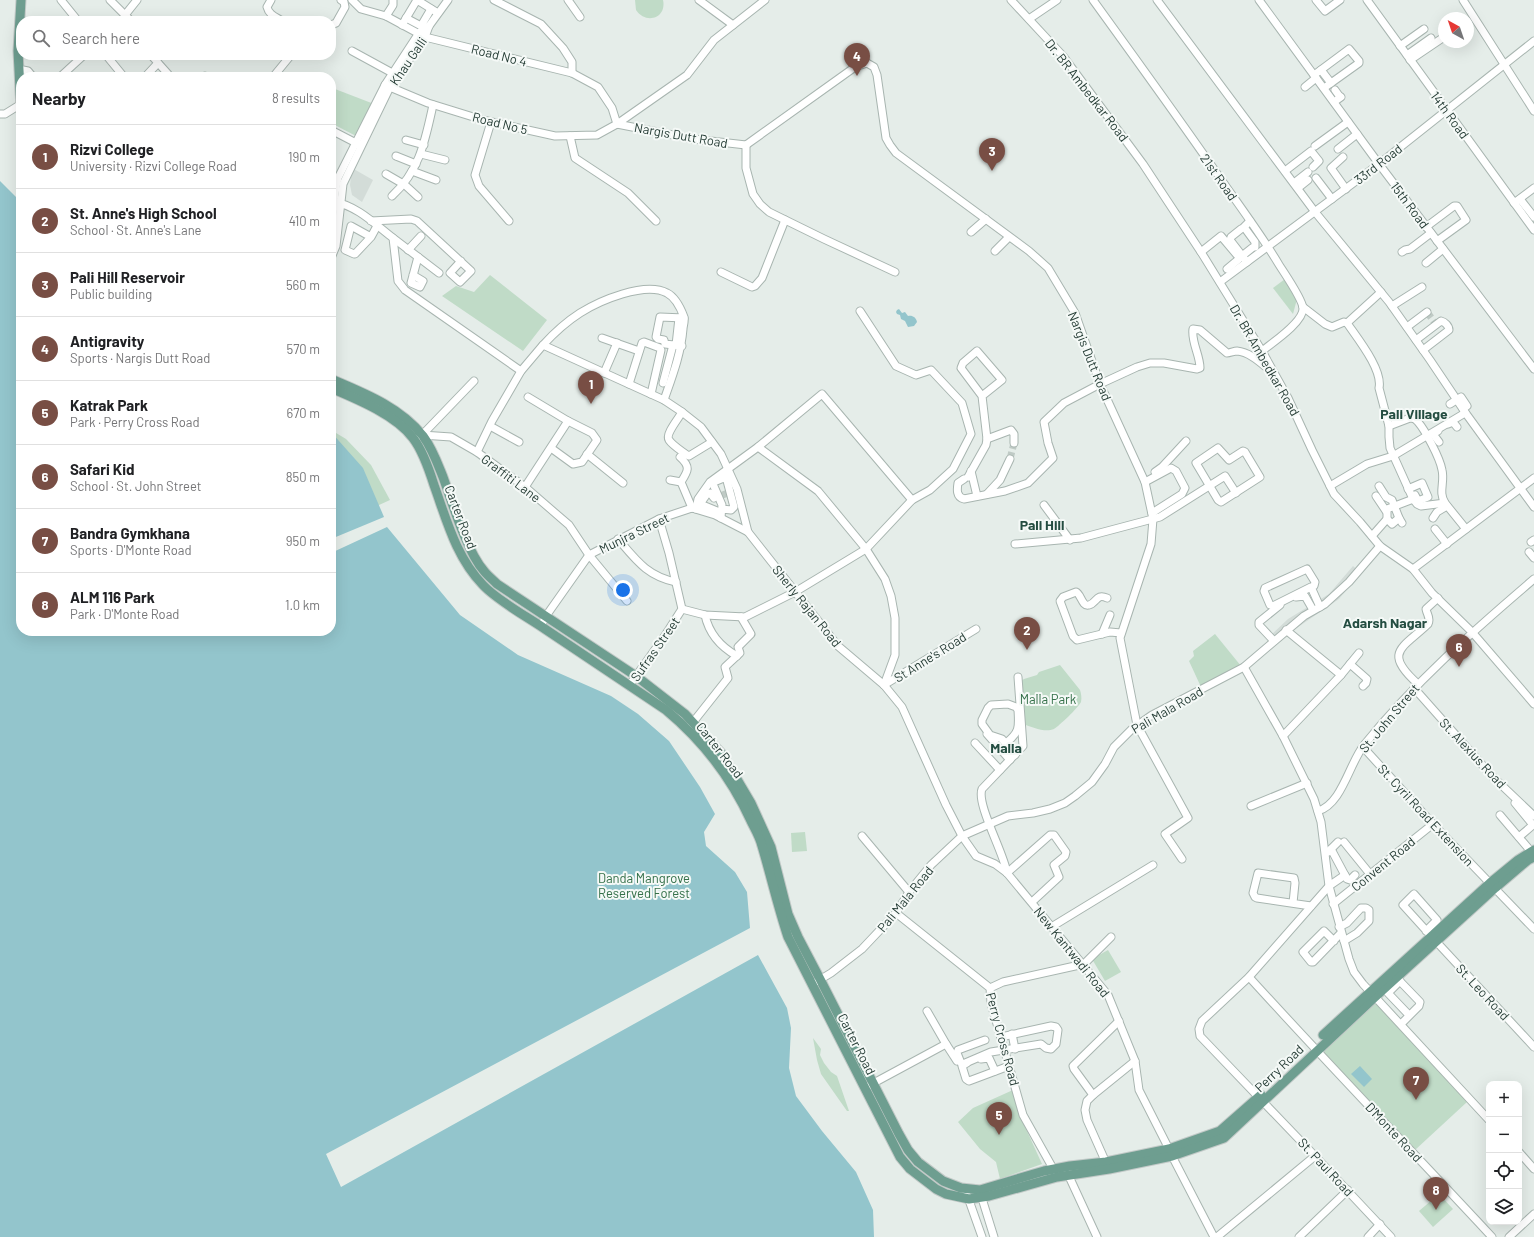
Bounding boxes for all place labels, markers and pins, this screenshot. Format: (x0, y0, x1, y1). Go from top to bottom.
pin: 4 (844, 43, 870, 76)
pin: 3 (979, 138, 1005, 171)
pin: 1 (578, 371, 604, 404)
pin: 2 (1014, 617, 1040, 650)
pin: 6 (1446, 634, 1472, 667)
pin: 7 (1403, 1067, 1429, 1100)
pin: 5 (986, 1102, 1012, 1135)
pin: 8 (1423, 1177, 1449, 1210)

